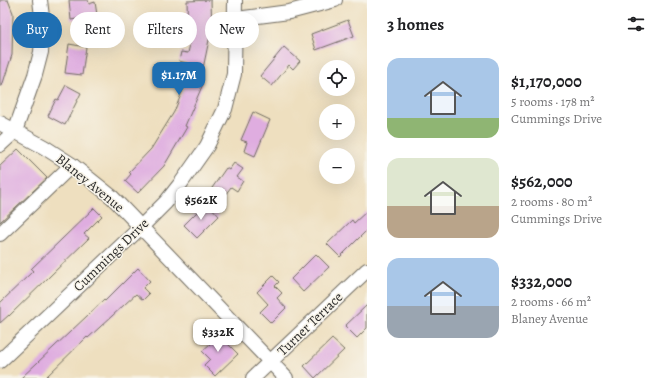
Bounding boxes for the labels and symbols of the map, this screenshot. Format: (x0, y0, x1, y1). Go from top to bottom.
pin: $1.17M (146, 62, 212, 96)
street label: Blaney Avenue (52, 150, 128, 216)
pin: $562K (173, 187, 229, 221)
street label: Cummings Drive (69, 214, 153, 296)
street label: Turner Terrace (273, 288, 347, 360)
pin: $332K (190, 319, 246, 353)

